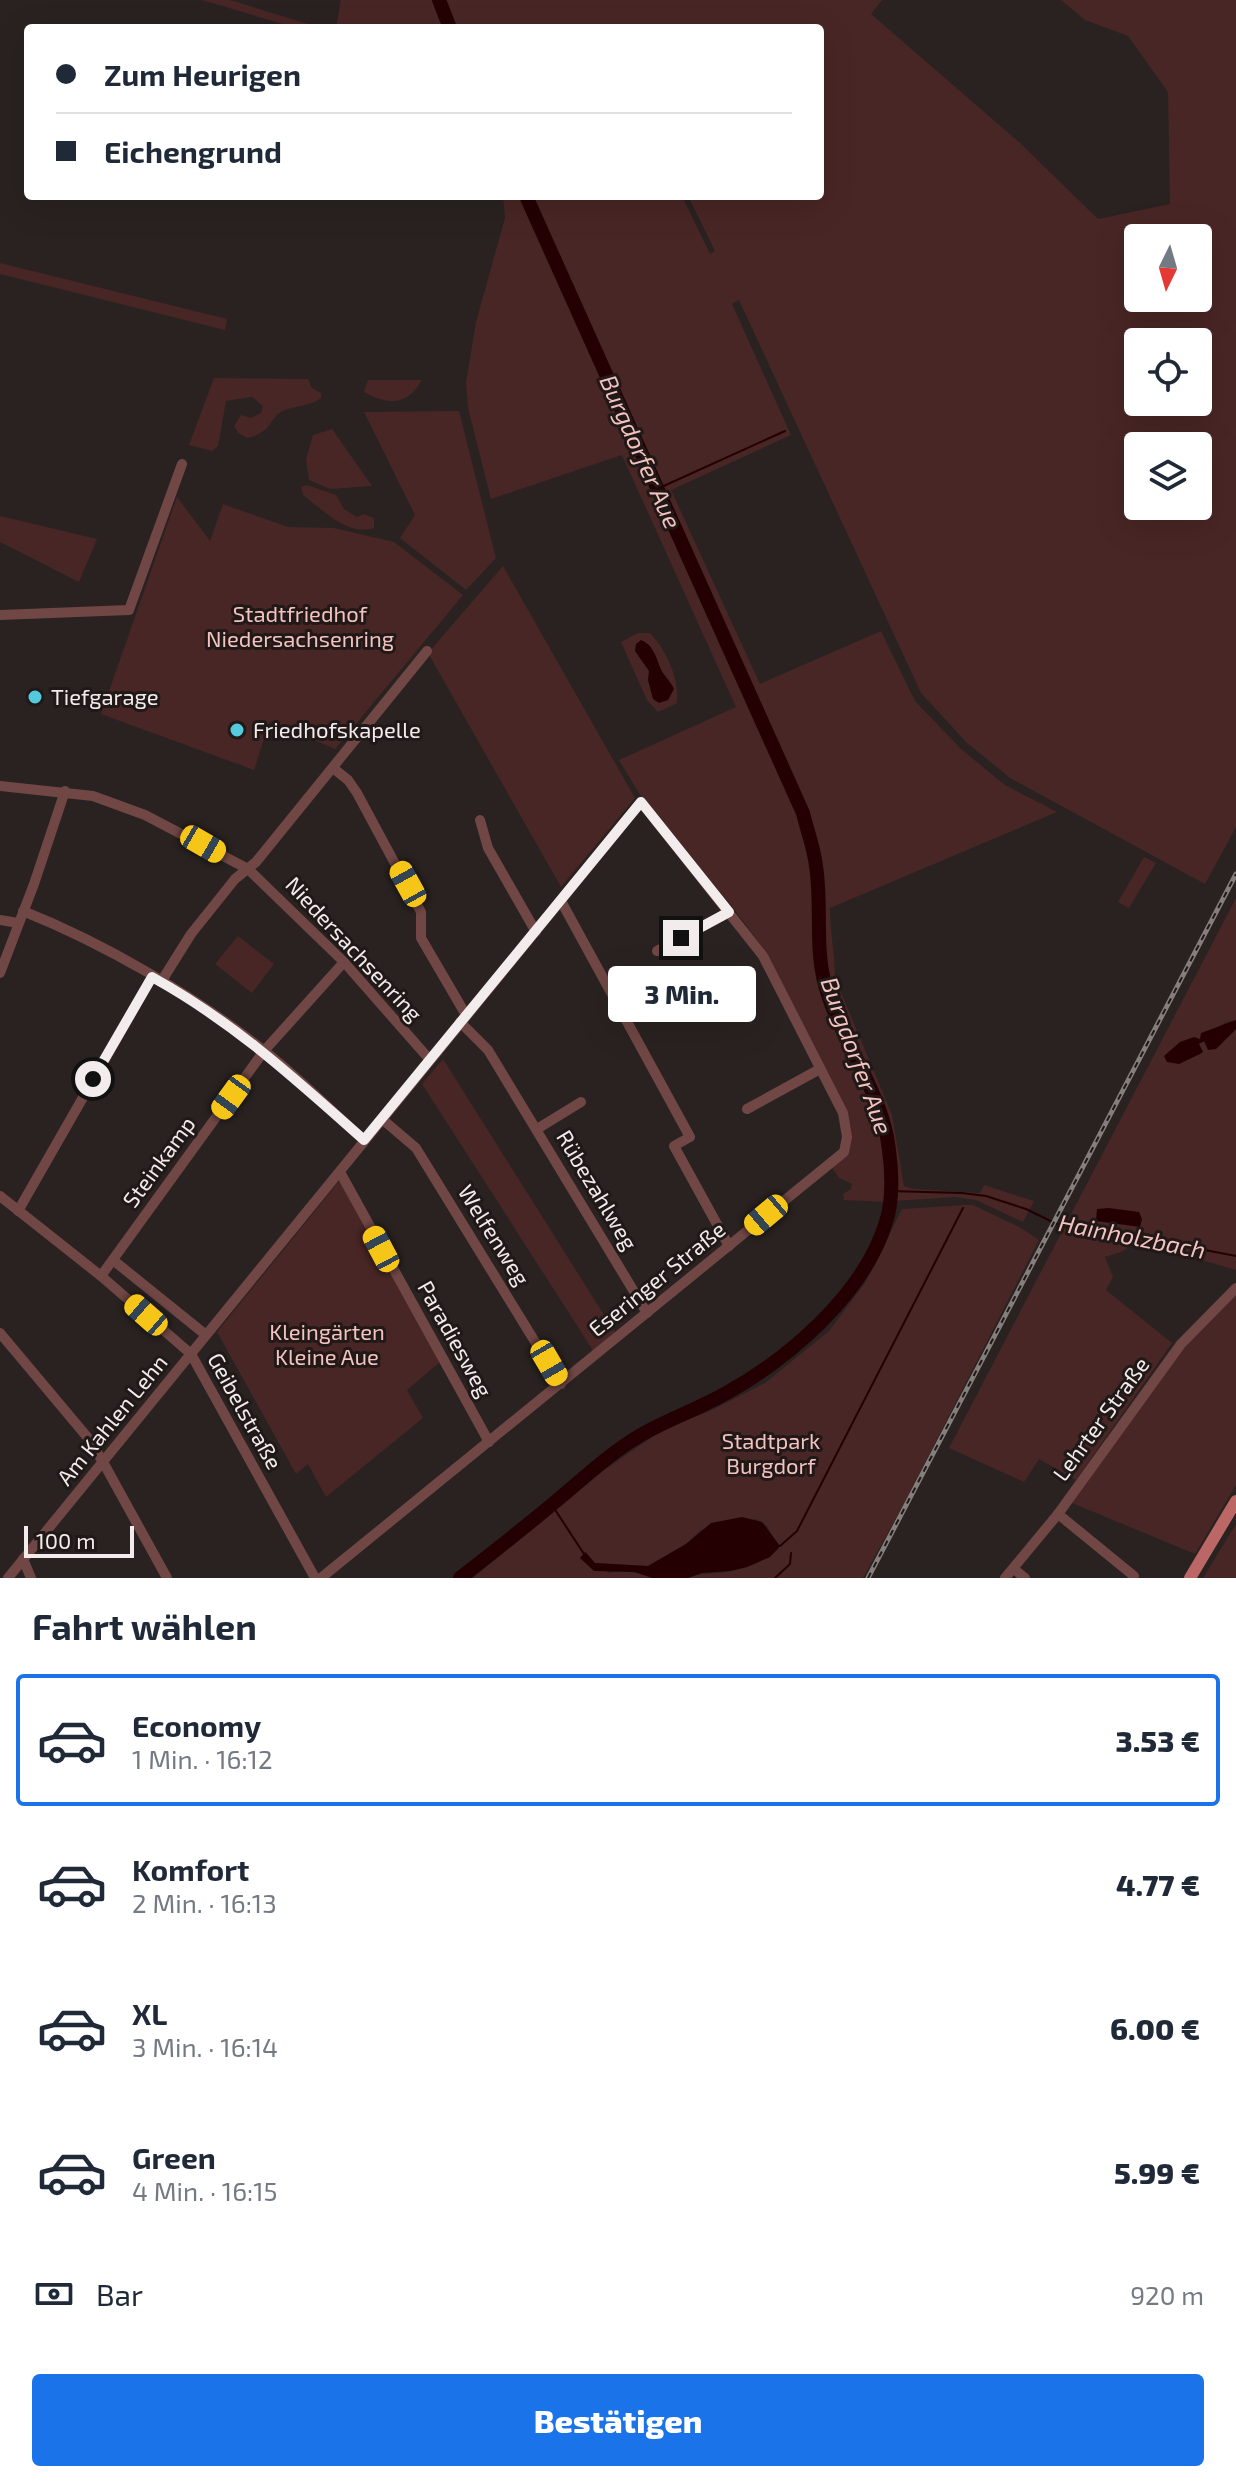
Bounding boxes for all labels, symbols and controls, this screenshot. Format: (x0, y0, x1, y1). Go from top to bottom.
text: Zum Heurigen (104, 56, 301, 92)
text: Eichengrund (104, 133, 282, 169)
north arrow (1124, 224, 1212, 312)
map controls (1124, 224, 1212, 520)
button: locate (1124, 328, 1212, 416)
water label: Burgdorfer Aue (594, 370, 688, 533)
button: layers (1124, 432, 1212, 520)
park label: Stadtfriedhof Niedersachsenring (206, 600, 394, 651)
place label: Tiefgarage (51, 683, 159, 709)
marker: Tiefgarage (26, 688, 44, 706)
place label: Friedhofskapelle (253, 716, 421, 742)
marker: Friedhofskapelle (228, 721, 246, 739)
car (176, 822, 230, 866)
car (386, 857, 430, 911)
street label: Niedersachsenring (281, 871, 428, 1026)
route end (663, 920, 699, 956)
callout: 3 Min. (607, 966, 755, 1022)
water label: Burgdorfer Aue (815, 973, 899, 1138)
text: 3 Min. (645, 978, 719, 1009)
route start (75, 1061, 111, 1097)
car (207, 1071, 255, 1123)
street label: Steinkamp (117, 1111, 200, 1212)
street label: Rübezahlweg (552, 1125, 644, 1254)
street label: Welfenweg (454, 1179, 536, 1290)
car (740, 1190, 792, 1240)
water label: Hainholzbach (1056, 1207, 1208, 1264)
street label: Eseringer Straße (583, 1215, 730, 1341)
car (359, 1222, 403, 1276)
street label: Paradiesweg (413, 1276, 499, 1401)
car (120, 1290, 172, 1340)
park label: Kleingärten Kleine Aue (269, 1318, 385, 1369)
car (527, 1336, 571, 1390)
street label: Geibelstraße (203, 1348, 289, 1473)
street label: Am Kahlen Lehn (51, 1349, 172, 1490)
street label: Lehrter Straße (1047, 1352, 1154, 1485)
park label: Stadtpark Burgdorf (722, 1427, 820, 1478)
scale bar (24, 1522, 134, 1558)
text: 100 m (36, 1527, 95, 1553)
text: Fahrt wählen (32, 1604, 257, 1647)
icon: car (36, 1704, 108, 1776)
text: Economy (132, 1707, 261, 1743)
text: 3.53 € (1116, 1722, 1200, 1758)
text: 1 Min. · 16:12 (132, 1743, 273, 1774)
icon: car (36, 1848, 108, 1920)
text: Komfort (132, 1851, 249, 1887)
text: 4.77 € (1116, 1866, 1200, 1902)
text: 2 Min. · 16:13 (132, 1887, 277, 1918)
icon: car (36, 1992, 108, 2064)
text: XL (132, 1995, 167, 2031)
text: 6.00 € (1110, 2010, 1200, 2046)
text: 3 Min. · 16:14 (132, 2031, 278, 2062)
icon: car (36, 2136, 108, 2208)
text: Green (132, 2139, 216, 2175)
text: 5.99 € (1114, 2154, 1200, 2190)
text: 4 Min. · 16:15 (132, 2175, 277, 2206)
icon: cash (32, 2272, 76, 2316)
text: Bar (96, 2276, 143, 2312)
text: 920 m (1130, 2279, 1204, 2310)
button: Bestätigen (32, 2374, 1204, 2466)

